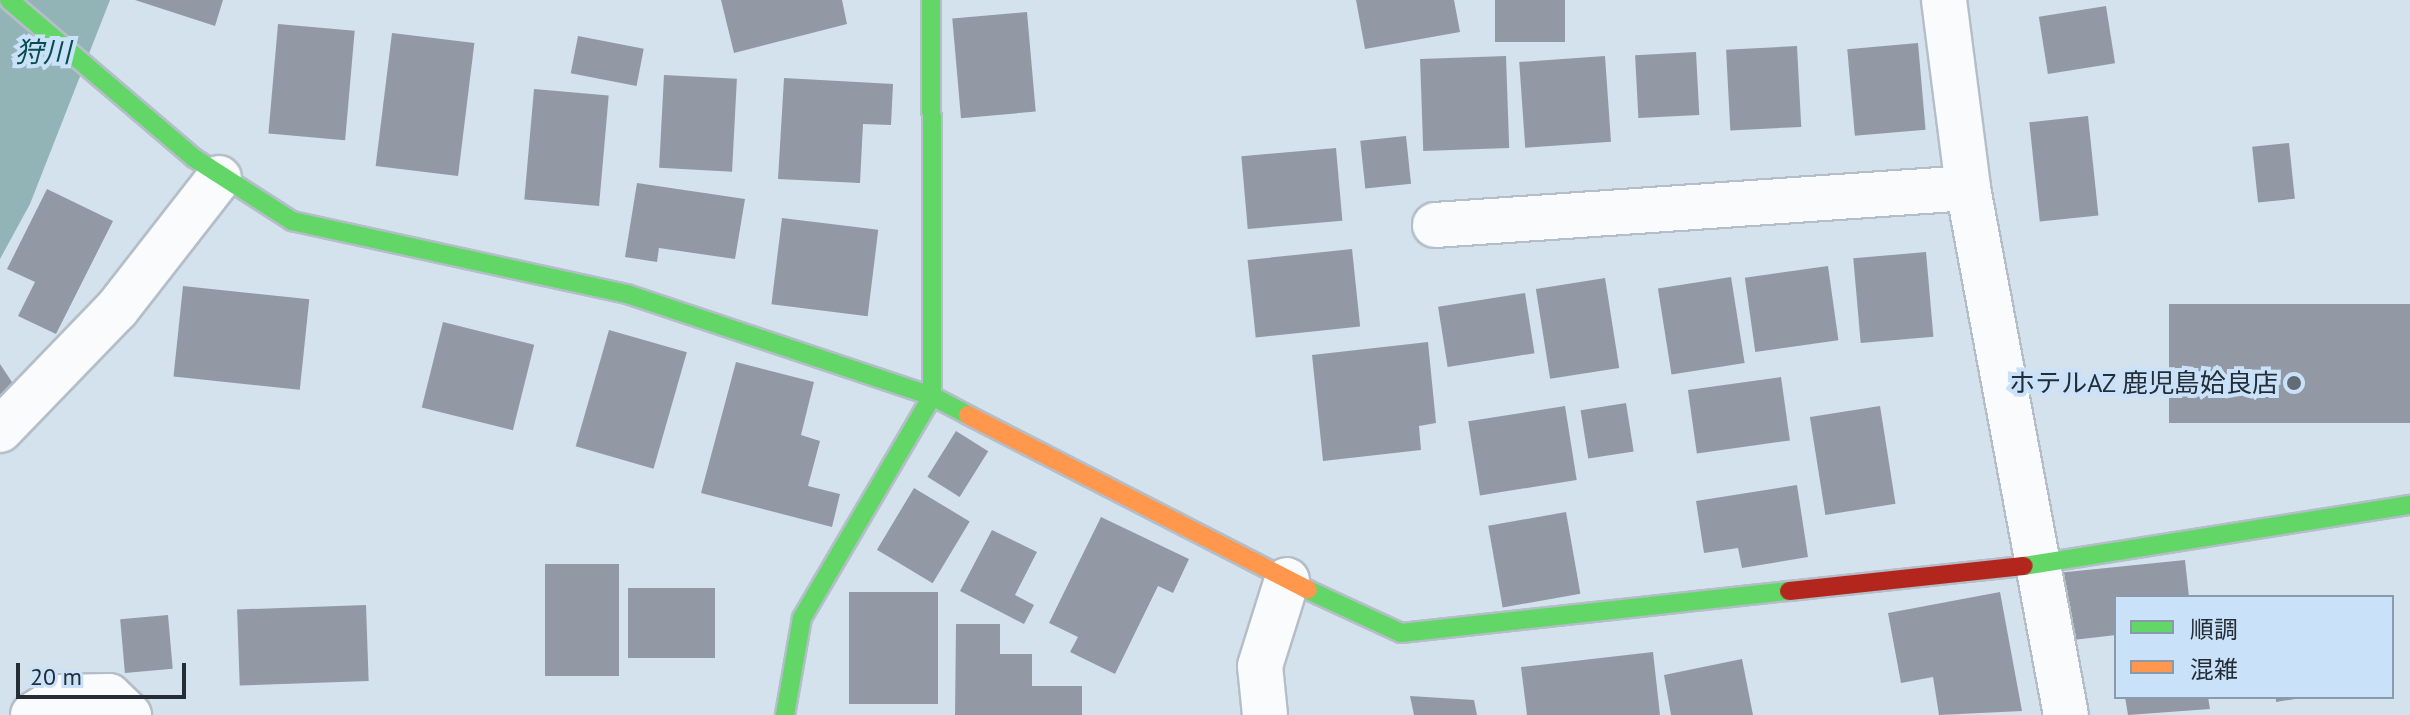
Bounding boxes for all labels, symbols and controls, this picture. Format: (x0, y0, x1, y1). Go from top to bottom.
water label: 狩川 (15, 35, 71, 69)
place label: ホテルAZ 鹿児島姶良店 (2008, 367, 2278, 399)
marker: ホテルAZ 鹿児島姶良店 (2285, 374, 2303, 392)
legend (2114, 595, 2394, 699)
text: 順調 (2190, 614, 2238, 645)
scale bar (20, 647, 190, 697)
text: 混雑 (2190, 654, 2238, 685)
text: 20 m (30, 661, 82, 692)

